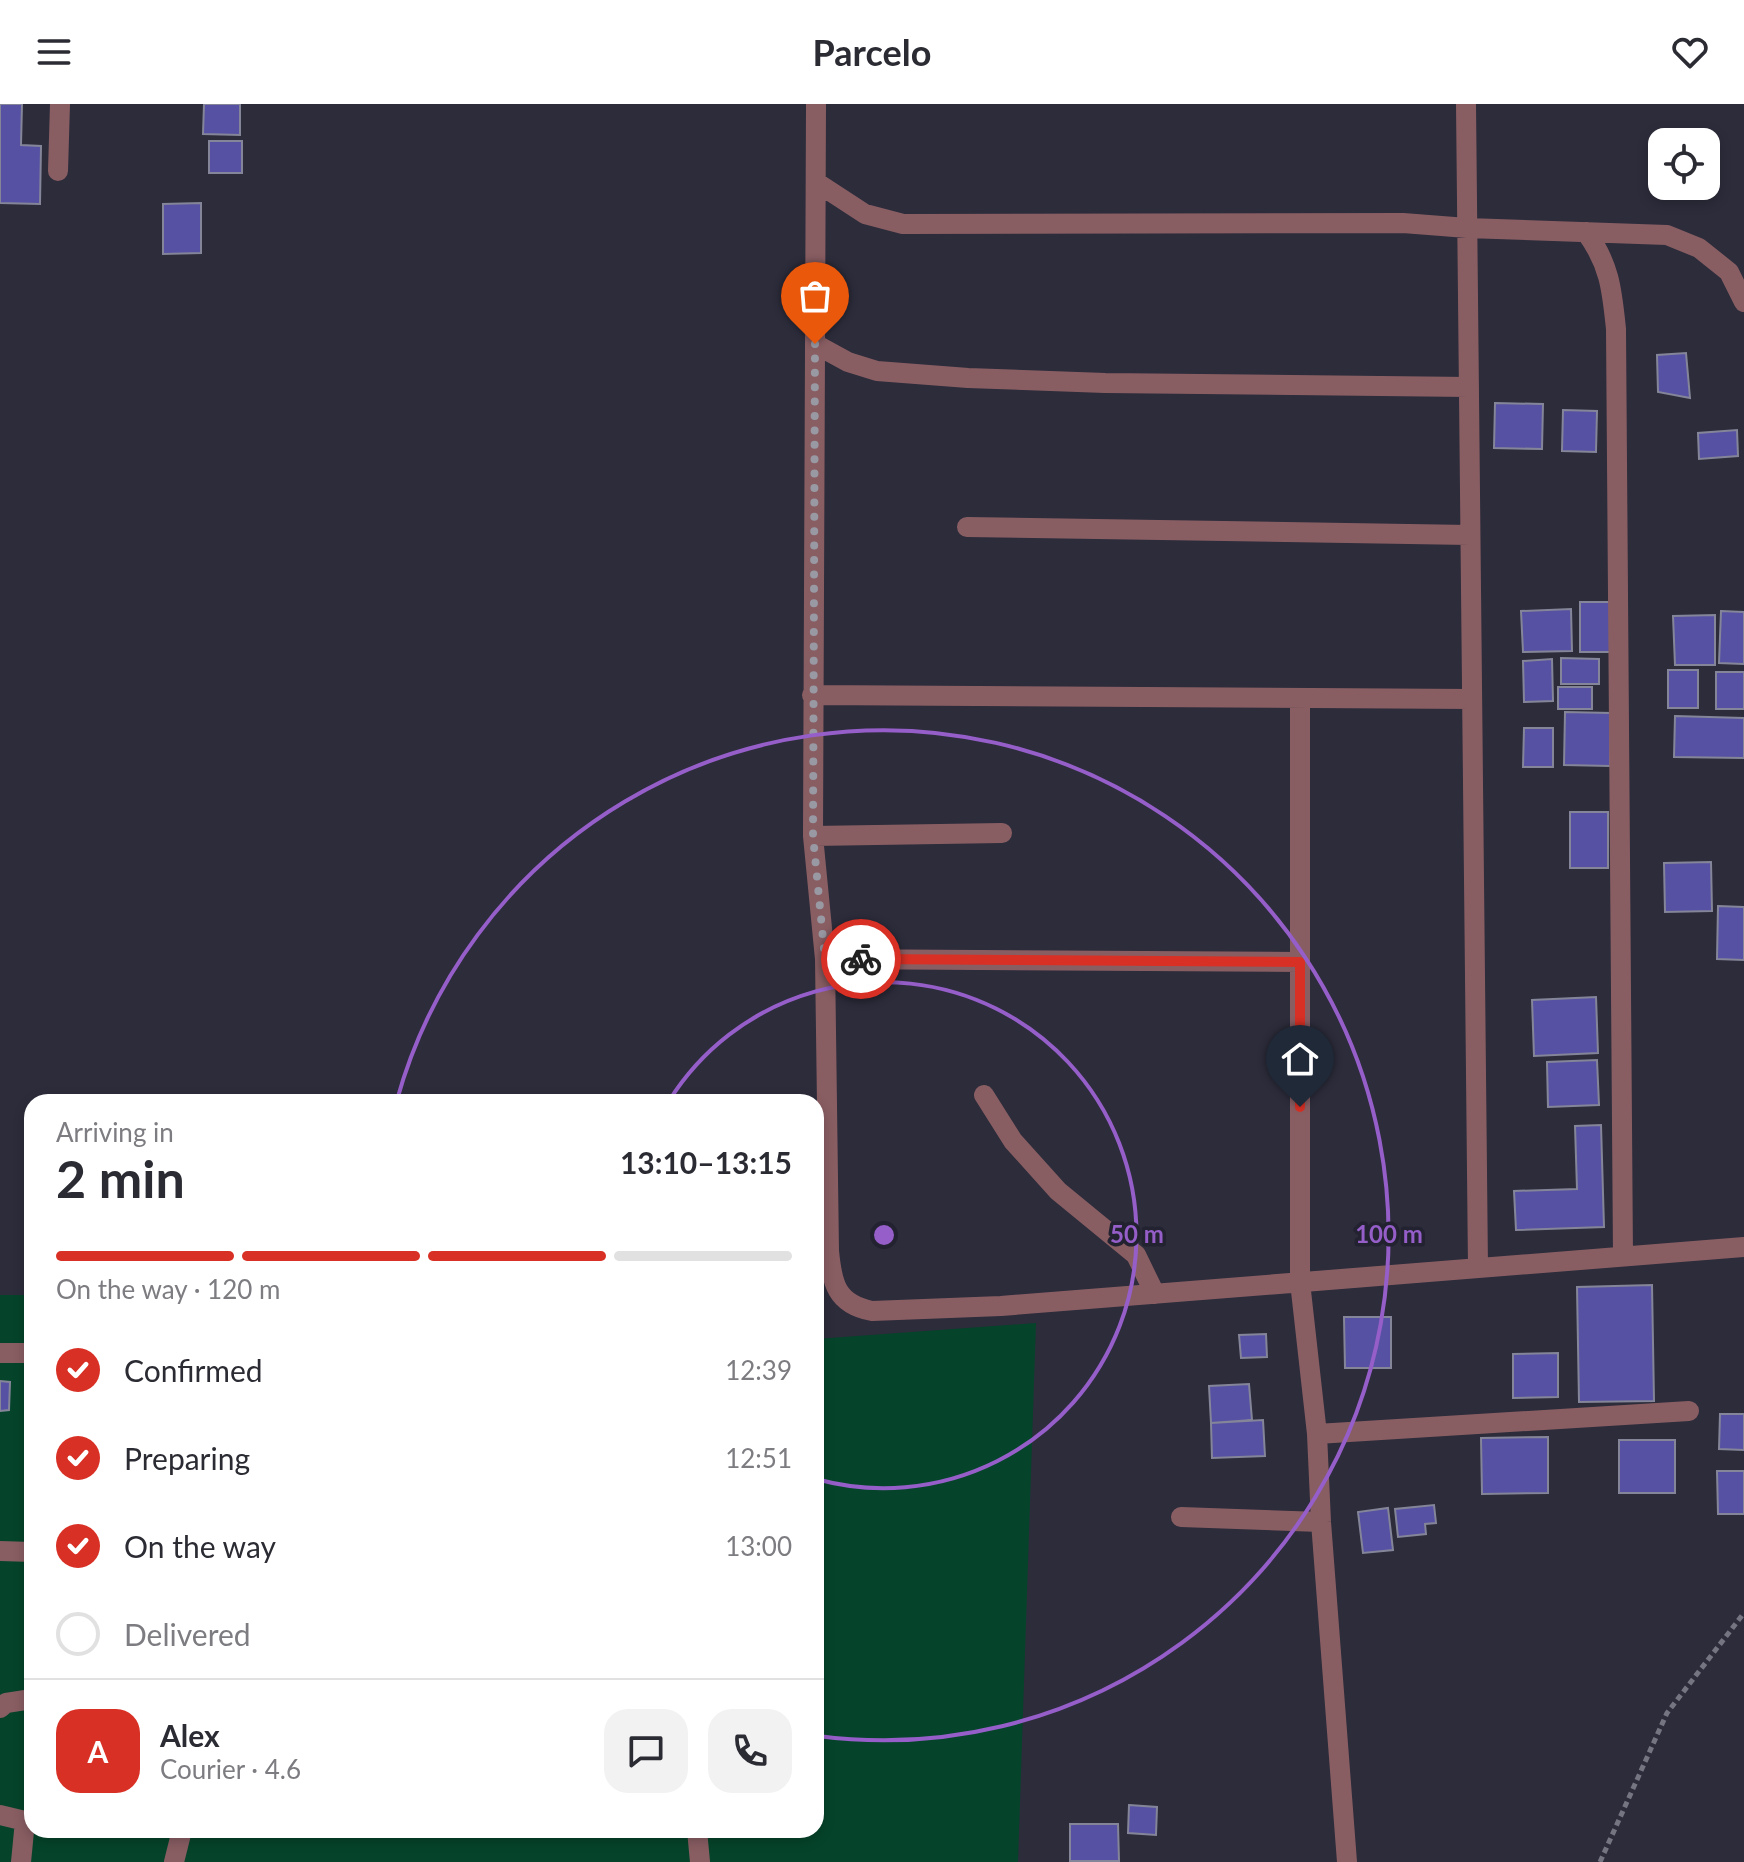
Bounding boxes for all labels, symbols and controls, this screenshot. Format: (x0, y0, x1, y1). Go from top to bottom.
icon: menu (32, 30, 76, 74)
text: Parcelo (813, 30, 931, 74)
icon: heart (1668, 30, 1712, 74)
map controls (1648, 128, 1720, 200)
button: locate (1648, 128, 1720, 200)
pin (781, 262, 849, 344)
icon: bag (793, 274, 837, 318)
courier (821, 919, 901, 999)
icon: bike (839, 937, 883, 981)
pin (1266, 1025, 1334, 1107)
icon: home (1278, 1037, 1322, 1081)
text: Arriving in (56, 1116, 174, 1148)
text: 13:10–13:15 (620, 1144, 792, 1180)
text: 2 min (56, 1147, 185, 1209)
text: 50 m (1110, 1219, 1164, 1248)
text: 100 m (1355, 1219, 1423, 1248)
centre of rings (870, 1221, 898, 1249)
text: On the way · 120 m (56, 1273, 280, 1305)
icon: check (56, 1348, 100, 1392)
text: Confirmed (124, 1352, 263, 1388)
text: 12:39 (725, 1354, 792, 1386)
icon: check (56, 1436, 100, 1480)
text: Preparing (124, 1440, 250, 1476)
text: 12:51 (725, 1442, 792, 1474)
icon: check (56, 1524, 100, 1568)
text: On the way (124, 1528, 276, 1564)
text: 13:00 (725, 1530, 792, 1562)
text: Delivered (124, 1616, 251, 1652)
button: chat (604, 1709, 688, 1793)
button: phone (708, 1709, 792, 1793)
text: Alex (160, 1717, 220, 1753)
text: A (88, 1733, 108, 1769)
text: Courier · 4.6 (160, 1753, 301, 1785)

